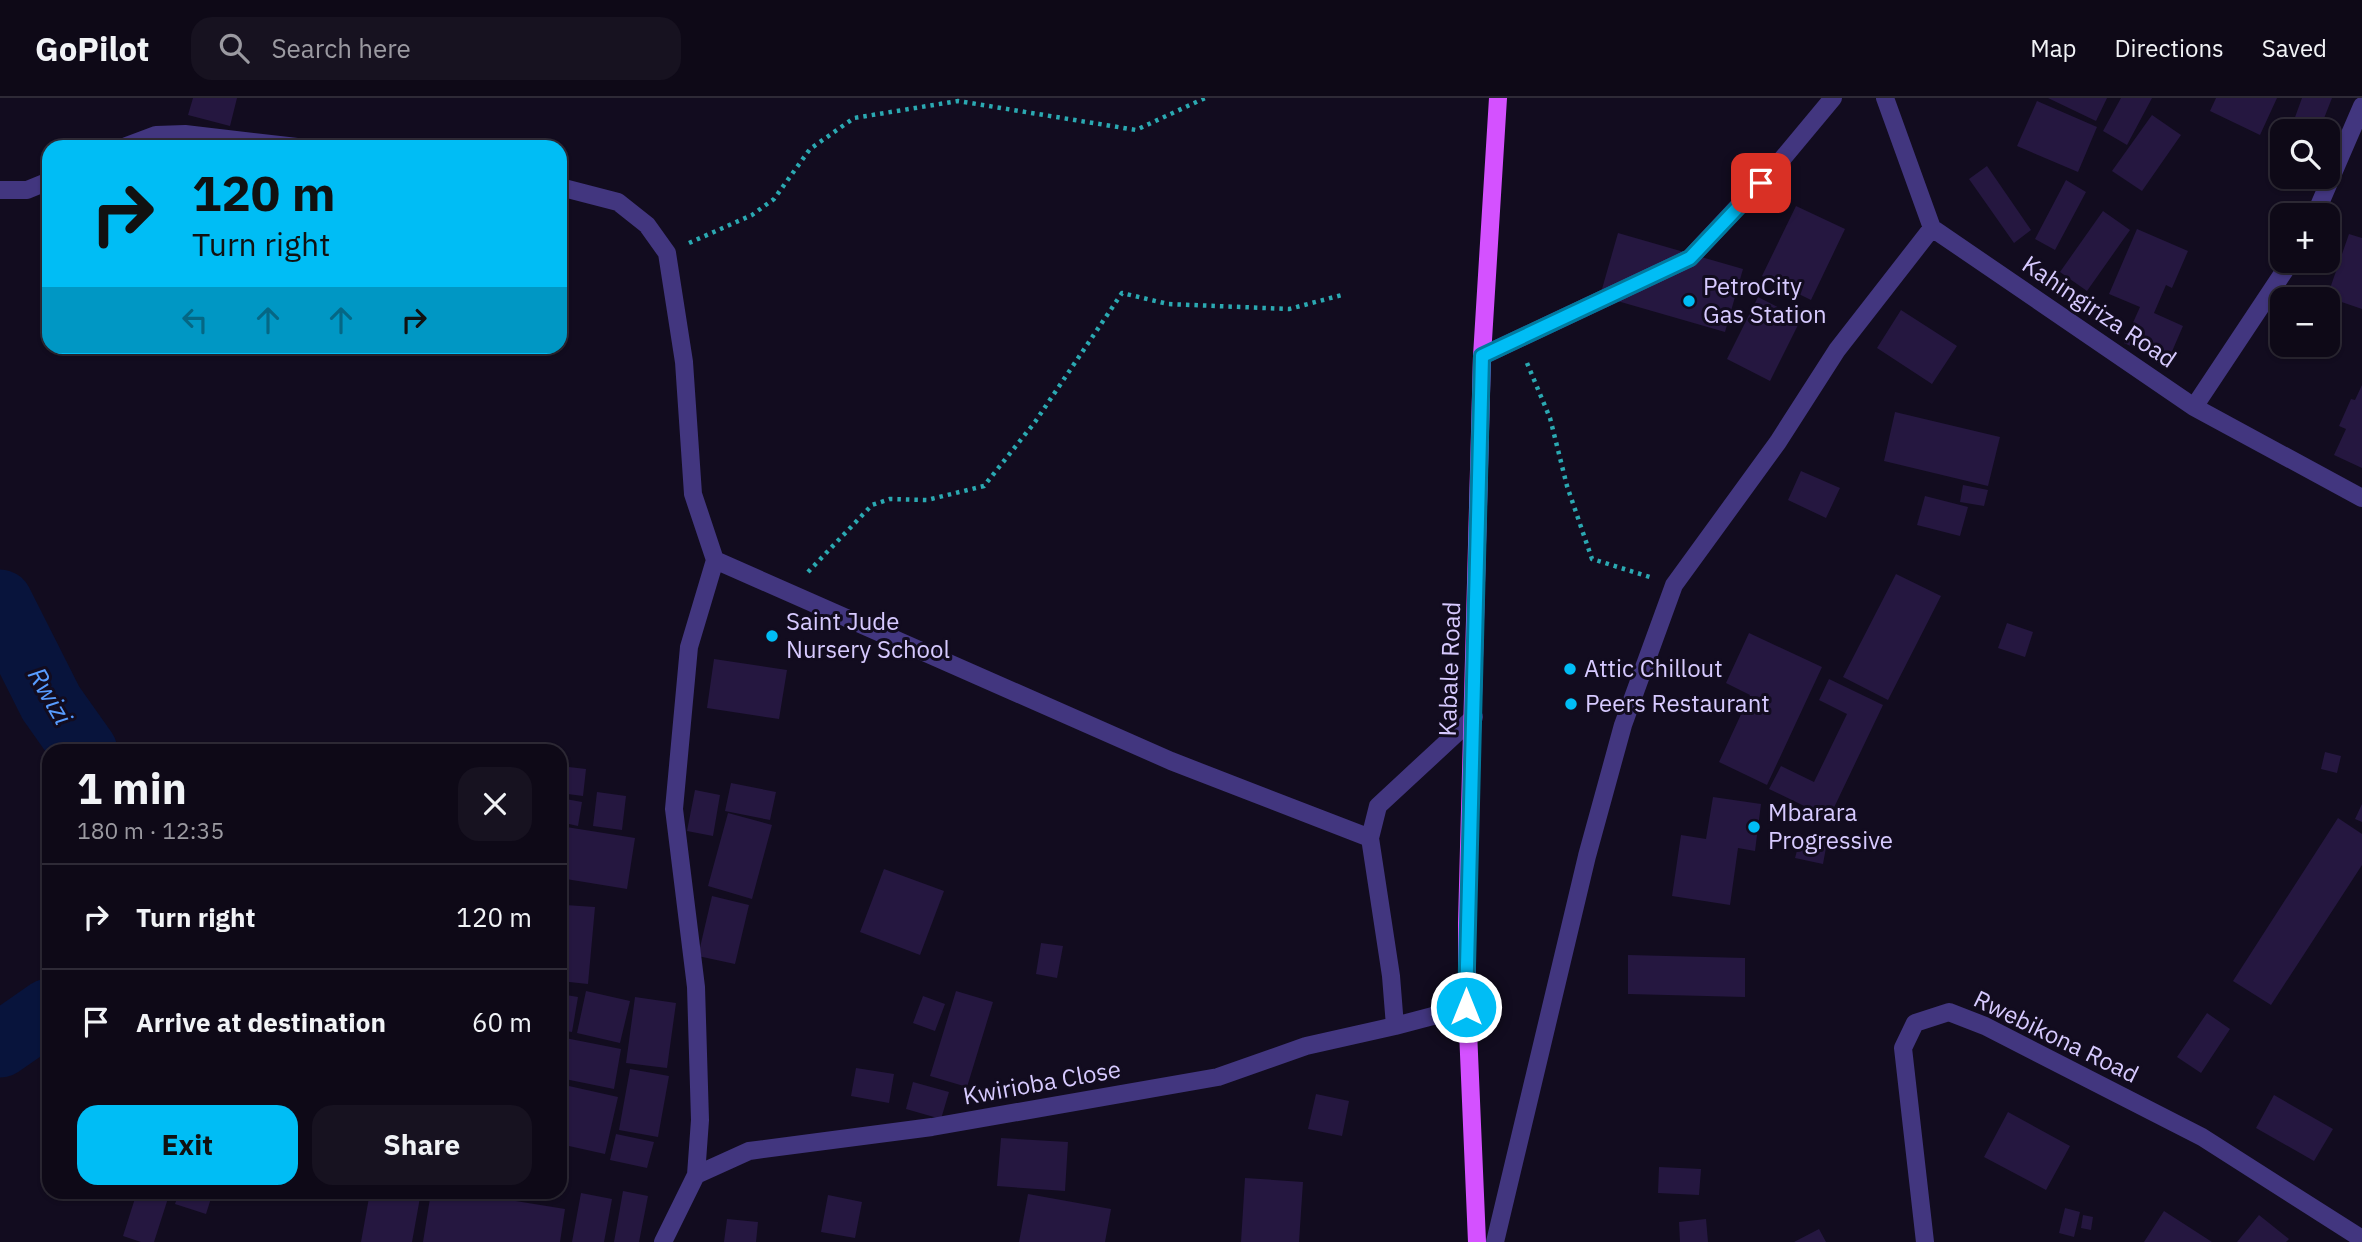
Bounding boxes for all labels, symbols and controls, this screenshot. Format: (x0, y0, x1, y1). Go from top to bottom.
search box (191, 17, 681, 80)
text: GoPilot (35, 27, 149, 70)
icon: search (215, 29, 253, 67)
text: Search here (271, 31, 411, 65)
text: Map (2030, 32, 2076, 64)
text: Directions (2114, 32, 2224, 64)
text: Saved (2262, 32, 2327, 64)
map controls (2270, 119, 2340, 357)
button: search (2270, 119, 2340, 189)
pin (1731, 153, 1791, 213)
text: 120 m (192, 161, 336, 224)
icon: arrive (1742, 164, 1780, 202)
icon: right (77, 168, 168, 259)
button: + (2270, 203, 2340, 273)
text: Turn right (192, 223, 330, 265)
street label: Kahingiriza Road (2016, 248, 2183, 375)
place label: PetroCity Gas Station (1703, 270, 1827, 330)
button: − (2270, 287, 2340, 357)
marker: PetroCity Gas Station (1681, 293, 1697, 309)
icon: left (176, 301, 214, 339)
icon: ahead (249, 301, 287, 339)
icon: ahead (322, 301, 360, 339)
icon: right (395, 301, 433, 339)
street label: Kabale Road (1431, 601, 1467, 737)
place label: Saint Jude Nursery School (786, 605, 950, 665)
marker: Saint Jude Nursery School (764, 628, 780, 644)
place label: Attic Chillout (1584, 652, 1723, 684)
water label: Rwizi (21, 661, 81, 731)
marker: Attic Chillout (1562, 661, 1578, 677)
place label: Peers Restaurant (1585, 687, 1770, 719)
marker: Peers Restaurant (1563, 696, 1579, 712)
text: 1 min (77, 761, 187, 816)
button: close (458, 767, 532, 841)
place label: Mbarara Progressive (1768, 796, 1893, 856)
text: 180 m · 12:35 (77, 815, 224, 845)
marker: Mbarara Progressive (1746, 819, 1762, 835)
icon: right (77, 898, 115, 936)
text: Turn right (136, 900, 255, 934)
text: 120 m (456, 900, 532, 934)
position arrow (1429, 970, 1503, 1044)
street label: Rwebikona Road (1969, 982, 2144, 1090)
icon: arrive (77, 1003, 115, 1041)
text: Arrive at destination (136, 1005, 386, 1039)
text: 60 m (472, 1005, 532, 1039)
street label: Kwirioba Close (960, 1052, 1123, 1112)
button: Exit (77, 1105, 298, 1185)
button: Share (312, 1105, 532, 1185)

